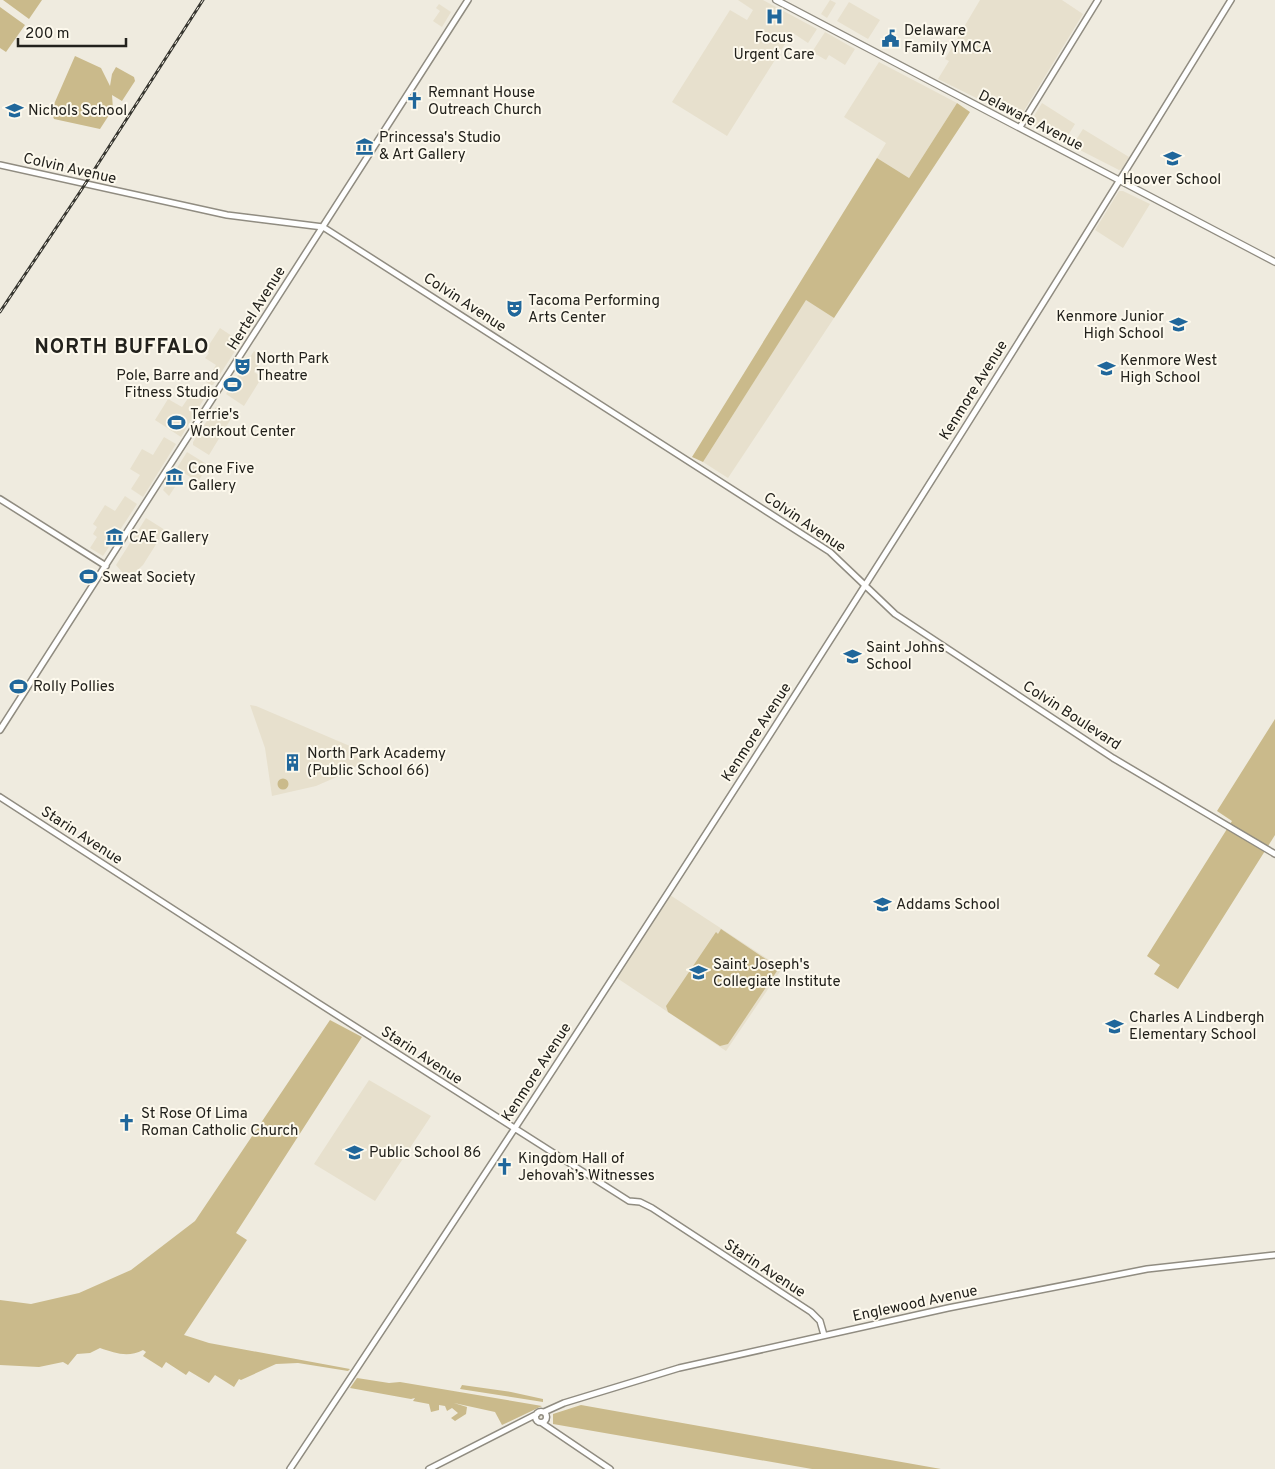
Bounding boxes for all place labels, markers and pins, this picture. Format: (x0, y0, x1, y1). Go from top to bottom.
hospital icon: Focus Urgent Care (764, 6, 784, 26)
place label: Delaware Family YMCA (904, 22, 992, 58)
place label: Focus Urgent Care (733, 29, 815, 65)
public building icon: Delaware Family YMCA (880, 29, 900, 49)
place label: Remnant House Outreach Church (428, 84, 542, 120)
church icon: Remnant House Outreach Church (404, 91, 424, 111)
school or university icon: Nichols School (4, 100, 24, 120)
place label: Nichols School (28, 102, 127, 121)
place label: Princessa's Studio & Art Gallery (379, 129, 501, 165)
museum icon: Princessa's Studio & Art Gallery (355, 136, 375, 156)
school or university icon: Hoover School (1162, 148, 1182, 168)
place label: Hoover School (1123, 171, 1221, 190)
place label: Tacoma Performing Arts Center (528, 292, 660, 328)
theatre icon: Tacoma Performing Arts Center (504, 299, 524, 319)
place label: Kenmore Junior High School (1056, 308, 1164, 344)
school or university icon: Kenmore Junior High School (1168, 315, 1188, 335)
place label: North Park Theatre (256, 350, 329, 386)
place label: Kenmore West High School (1120, 352, 1217, 388)
theatre icon: North Park Theatre (232, 357, 252, 377)
school or university icon: Kenmore West High School (1096, 359, 1116, 379)
place label: Pole, Barre and Fitness Studio (116, 367, 219, 403)
sports icon: Pole, Barre and Fitness Studio (223, 374, 243, 394)
place label: Terrie's Workout Center (190, 406, 296, 442)
sports icon: Terrie's Workout Center (166, 413, 186, 433)
place label: Cone Five Gallery (188, 460, 254, 496)
museum icon: Cone Five Gallery (164, 467, 184, 487)
museum icon: CAE Gallery (105, 527, 125, 547)
place label: CAE Gallery (129, 529, 209, 548)
sports icon: Sweat Society (78, 567, 98, 587)
place label: Sweat Society (102, 569, 196, 588)
place label: Saint Johns School (866, 639, 945, 675)
school or university icon: Saint Johns School (842, 646, 862, 666)
sports icon: Rolly Pollies (9, 676, 29, 696)
place label: Rolly Pollies (33, 678, 115, 697)
place label: North Park Academy (Public School 66) (307, 745, 446, 781)
building icon: North Park Academy (Public School 66) (283, 752, 303, 772)
school or university icon: Addams School (872, 894, 892, 914)
place label: Addams School (896, 896, 1000, 915)
place label: Saint Joseph's Collegiate Institute (713, 956, 840, 992)
school or university icon: Saint Joseph's Collegiate Institute (689, 963, 709, 983)
place label: Charles A Lindbergh Elementary School (1129, 1009, 1265, 1045)
school or university icon: Charles A Lindbergh Elementary School (1105, 1016, 1125, 1036)
place label: St Rose Of Lima Roman Catholic Church (141, 1105, 298, 1141)
church icon: St Rose Of Lima Roman Catholic Church (117, 1112, 137, 1132)
school or university icon: Public School 86 (345, 1142, 365, 1162)
place label: Public School 86 (369, 1144, 481, 1163)
place label: Kingdom Hall of Jehovah’s Witnesses (518, 1150, 655, 1186)
church icon: Kingdom Hall of Jehovah’s Witnesses (494, 1157, 514, 1177)

